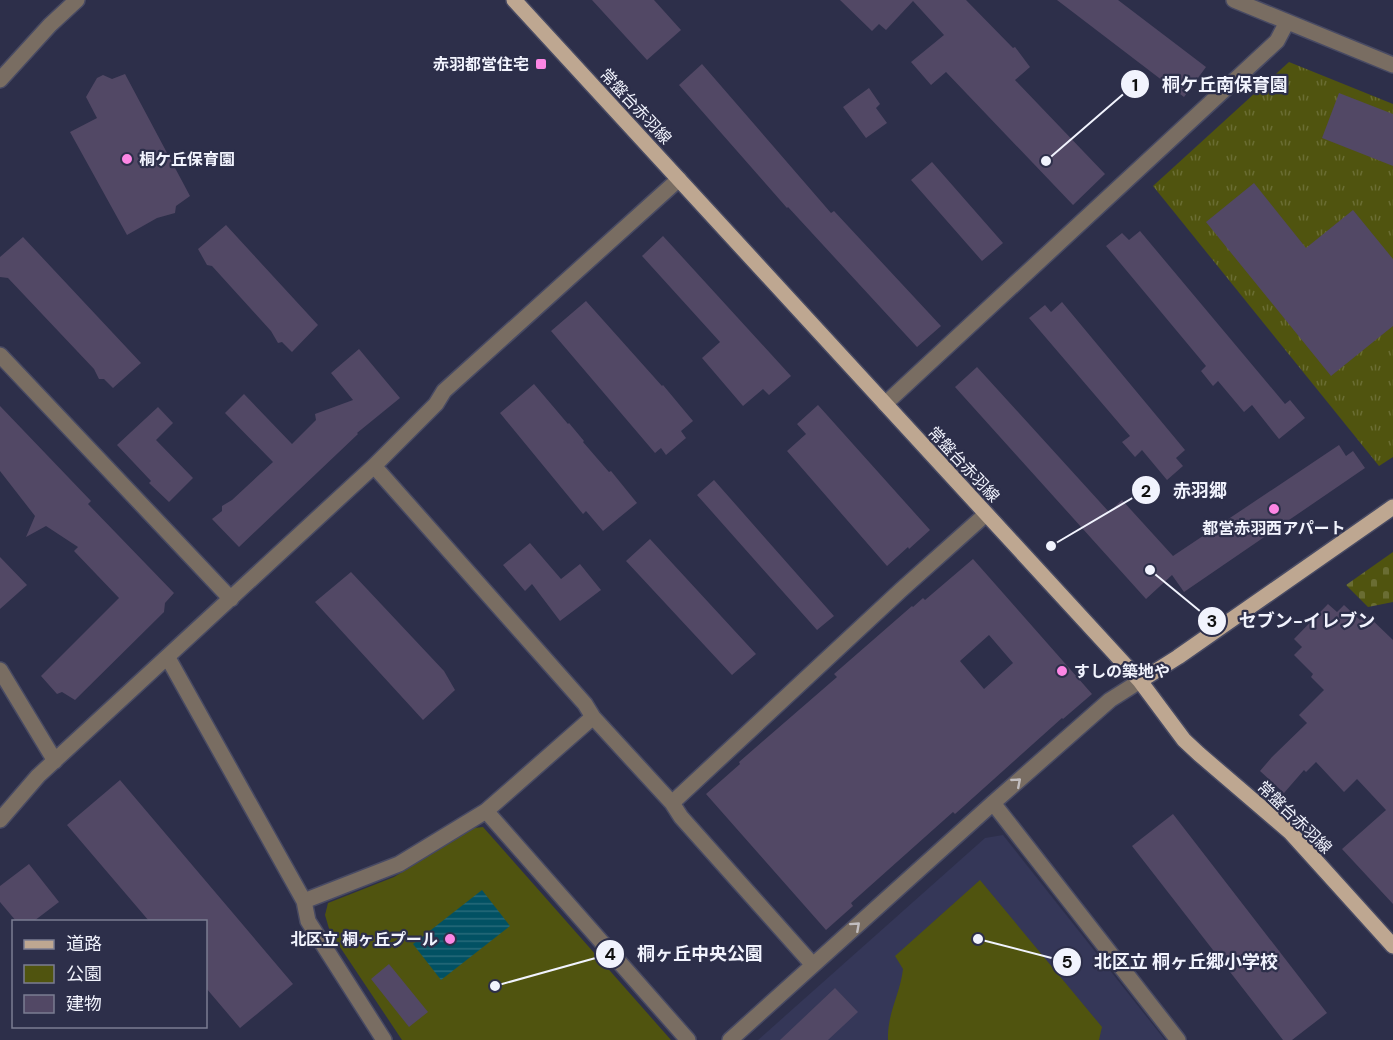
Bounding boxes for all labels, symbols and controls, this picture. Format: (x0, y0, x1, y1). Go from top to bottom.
place label: 赤羽都営住宅 (433, 54, 529, 75)
marker: 赤羽都営住宅 (534, 57, 548, 71)
street label: 常盤台赤羽線 (595, 64, 676, 149)
callout: 桐ケ丘南保育園 (1120, 66, 1300, 102)
text: 1 (1132, 73, 1138, 97)
text: 桐ケ丘南保育園 (1162, 73, 1288, 97)
place label: 桐ケ丘保育園 (139, 149, 235, 170)
marker: 桐ケ丘保育園 (120, 152, 134, 166)
street label: 常盤台赤羽線 (923, 422, 1004, 507)
callout: 赤羽郷 (1131, 472, 1239, 508)
text: 2 (1141, 479, 1151, 503)
text: 赤羽郷 (1173, 479, 1227, 503)
marker: 都営赤羽西アパート (1267, 502, 1281, 516)
place label: 都営赤羽西アパート (1202, 518, 1346, 539)
callout: セブン-イレブン (1197, 603, 1388, 639)
text: 3 (1207, 609, 1217, 633)
text: セブン-イレブン (1239, 609, 1375, 633)
place label: すしの築地や (1074, 661, 1170, 682)
marker: すしの築地や (1055, 664, 1069, 678)
street label: 常盤台赤羽線 (1253, 776, 1336, 858)
one-way arrow (1010, 778, 1021, 789)
legend (12, 920, 207, 1028)
one-way arrow (849, 922, 860, 933)
place label: 北区立 桐ヶ丘プール (290, 929, 438, 950)
text: 道路 (66, 932, 102, 956)
marker: 北区立 桐ヶ丘プール (443, 932, 457, 946)
callout: 桐ヶ丘中央公園 (595, 936, 775, 972)
text: 4 (604, 942, 616, 966)
text: 桐ヶ丘中央公園 (637, 942, 763, 966)
callout: 北区立 桐ヶ丘郷小学校 (1052, 944, 1290, 980)
text: 5 (1061, 950, 1073, 974)
text: 北区立 桐ヶ丘郷小学校 (1094, 950, 1278, 974)
text: 公園 (66, 962, 102, 986)
text: 建物 (66, 992, 102, 1016)

